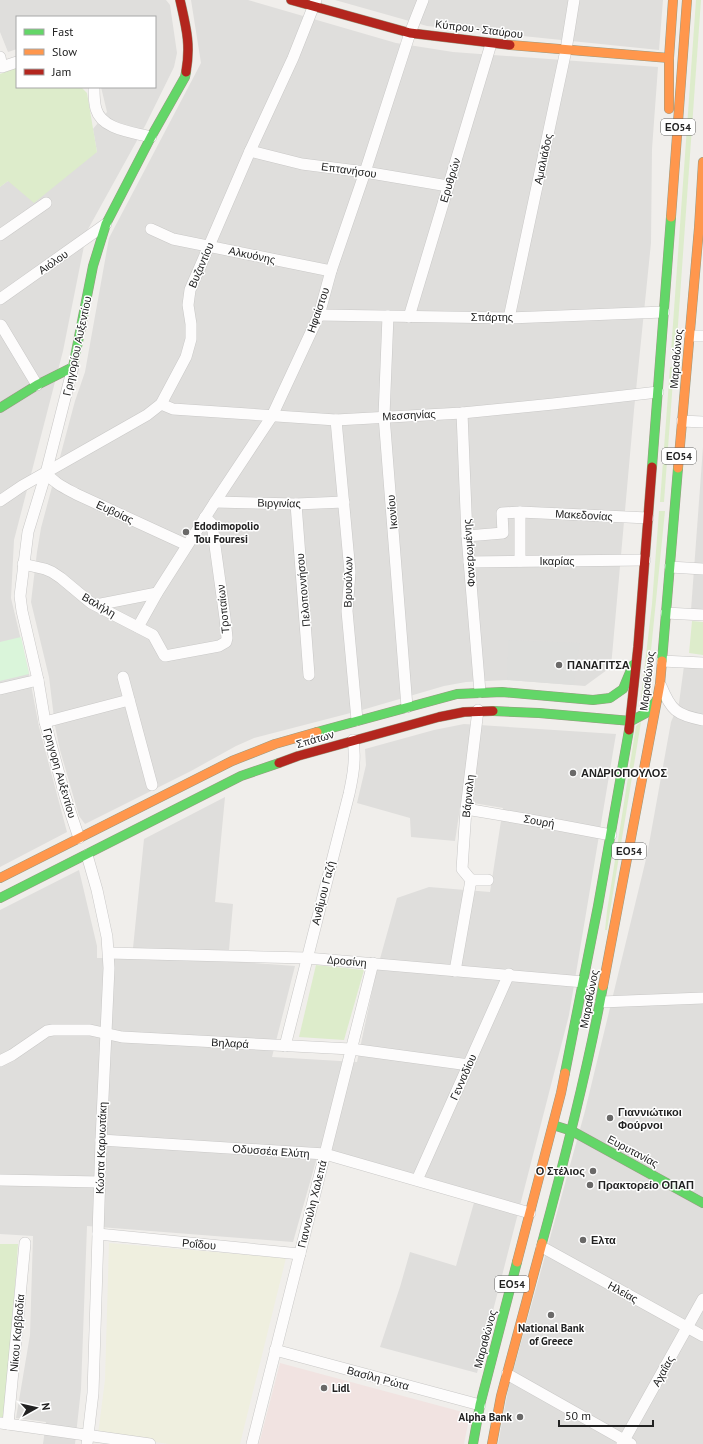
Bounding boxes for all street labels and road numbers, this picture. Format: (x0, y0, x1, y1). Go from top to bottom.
street label: Κύπρου - Σταύρου (434, 17, 524, 41)
road number: ΕΟ54 (661, 119, 695, 135)
street label: Αμαλιάδος (531, 132, 555, 186)
street label: Ερυθρών (437, 155, 464, 204)
street label: Επτανήσου (320, 159, 378, 181)
street label: Βυζαντίου (185, 240, 217, 290)
street label: Αλκυόνης (227, 243, 277, 267)
street label: Αιόλου (35, 247, 71, 277)
street label: Ηφαίστου (304, 286, 332, 334)
street label: Γρηγορίου Αυξεντίου (60, 295, 94, 397)
street label: Σπάρτης (471, 310, 513, 324)
street label: Μαραθώνος (666, 329, 686, 389)
street label: Μεσσηνίας (382, 407, 436, 423)
road number: ΕΟ54 (662, 448, 696, 464)
street label: Ικονίου (384, 494, 400, 530)
street label: Βιργινίας (257, 496, 301, 510)
street label: Ευβοίας (94, 497, 136, 527)
street label: Μακεδονίας (555, 506, 613, 524)
street label: Φανερωμένης (460, 518, 478, 588)
street label: Πελοποννήσου (293, 553, 313, 627)
street label: Ικαρίας (539, 554, 575, 568)
street label: Βρυούλων (341, 556, 355, 608)
street label: Τροπαίων (213, 583, 233, 634)
street label: Βαλήλη (80, 589, 118, 621)
street label: Μαραθώνος (636, 650, 658, 712)
street label: Γρηγορη Αυξεντίου (40, 726, 80, 820)
street label: Σπάτων (294, 727, 336, 751)
street label: Βάρναλη (459, 774, 477, 818)
street label: Σουρή (522, 811, 556, 831)
road number: ΕΟ54 (612, 843, 646, 859)
street label: Ανθίμου Γαζή (308, 860, 338, 926)
street label: Δροσίνη (327, 952, 367, 970)
street label: Μαραθώνος (576, 968, 602, 1030)
street label: Βηλαρά (211, 1035, 250, 1051)
street label: Γενναδίου (447, 1052, 479, 1102)
street label: Κώστα Καρυωτάκη (92, 1102, 110, 1194)
street label: Ευρυτανίας (605, 1132, 661, 1170)
street label: Οδυσσέα Ελύτη (232, 1141, 310, 1161)
street label: Γιαννούλη Χαλεπά (294, 1158, 330, 1249)
street label: Ροΐδου (181, 1236, 217, 1252)
road number: ΕΟ54 (495, 1276, 529, 1292)
street label: Ηλείας (605, 1278, 641, 1306)
street label: Νίκου Καββαδία (7, 1293, 27, 1373)
street label: Μαραθώνος (471, 1308, 499, 1370)
street label: Αχαΐας (649, 1353, 677, 1389)
street label: Βασίλη Ρώτα (345, 1363, 411, 1393)

